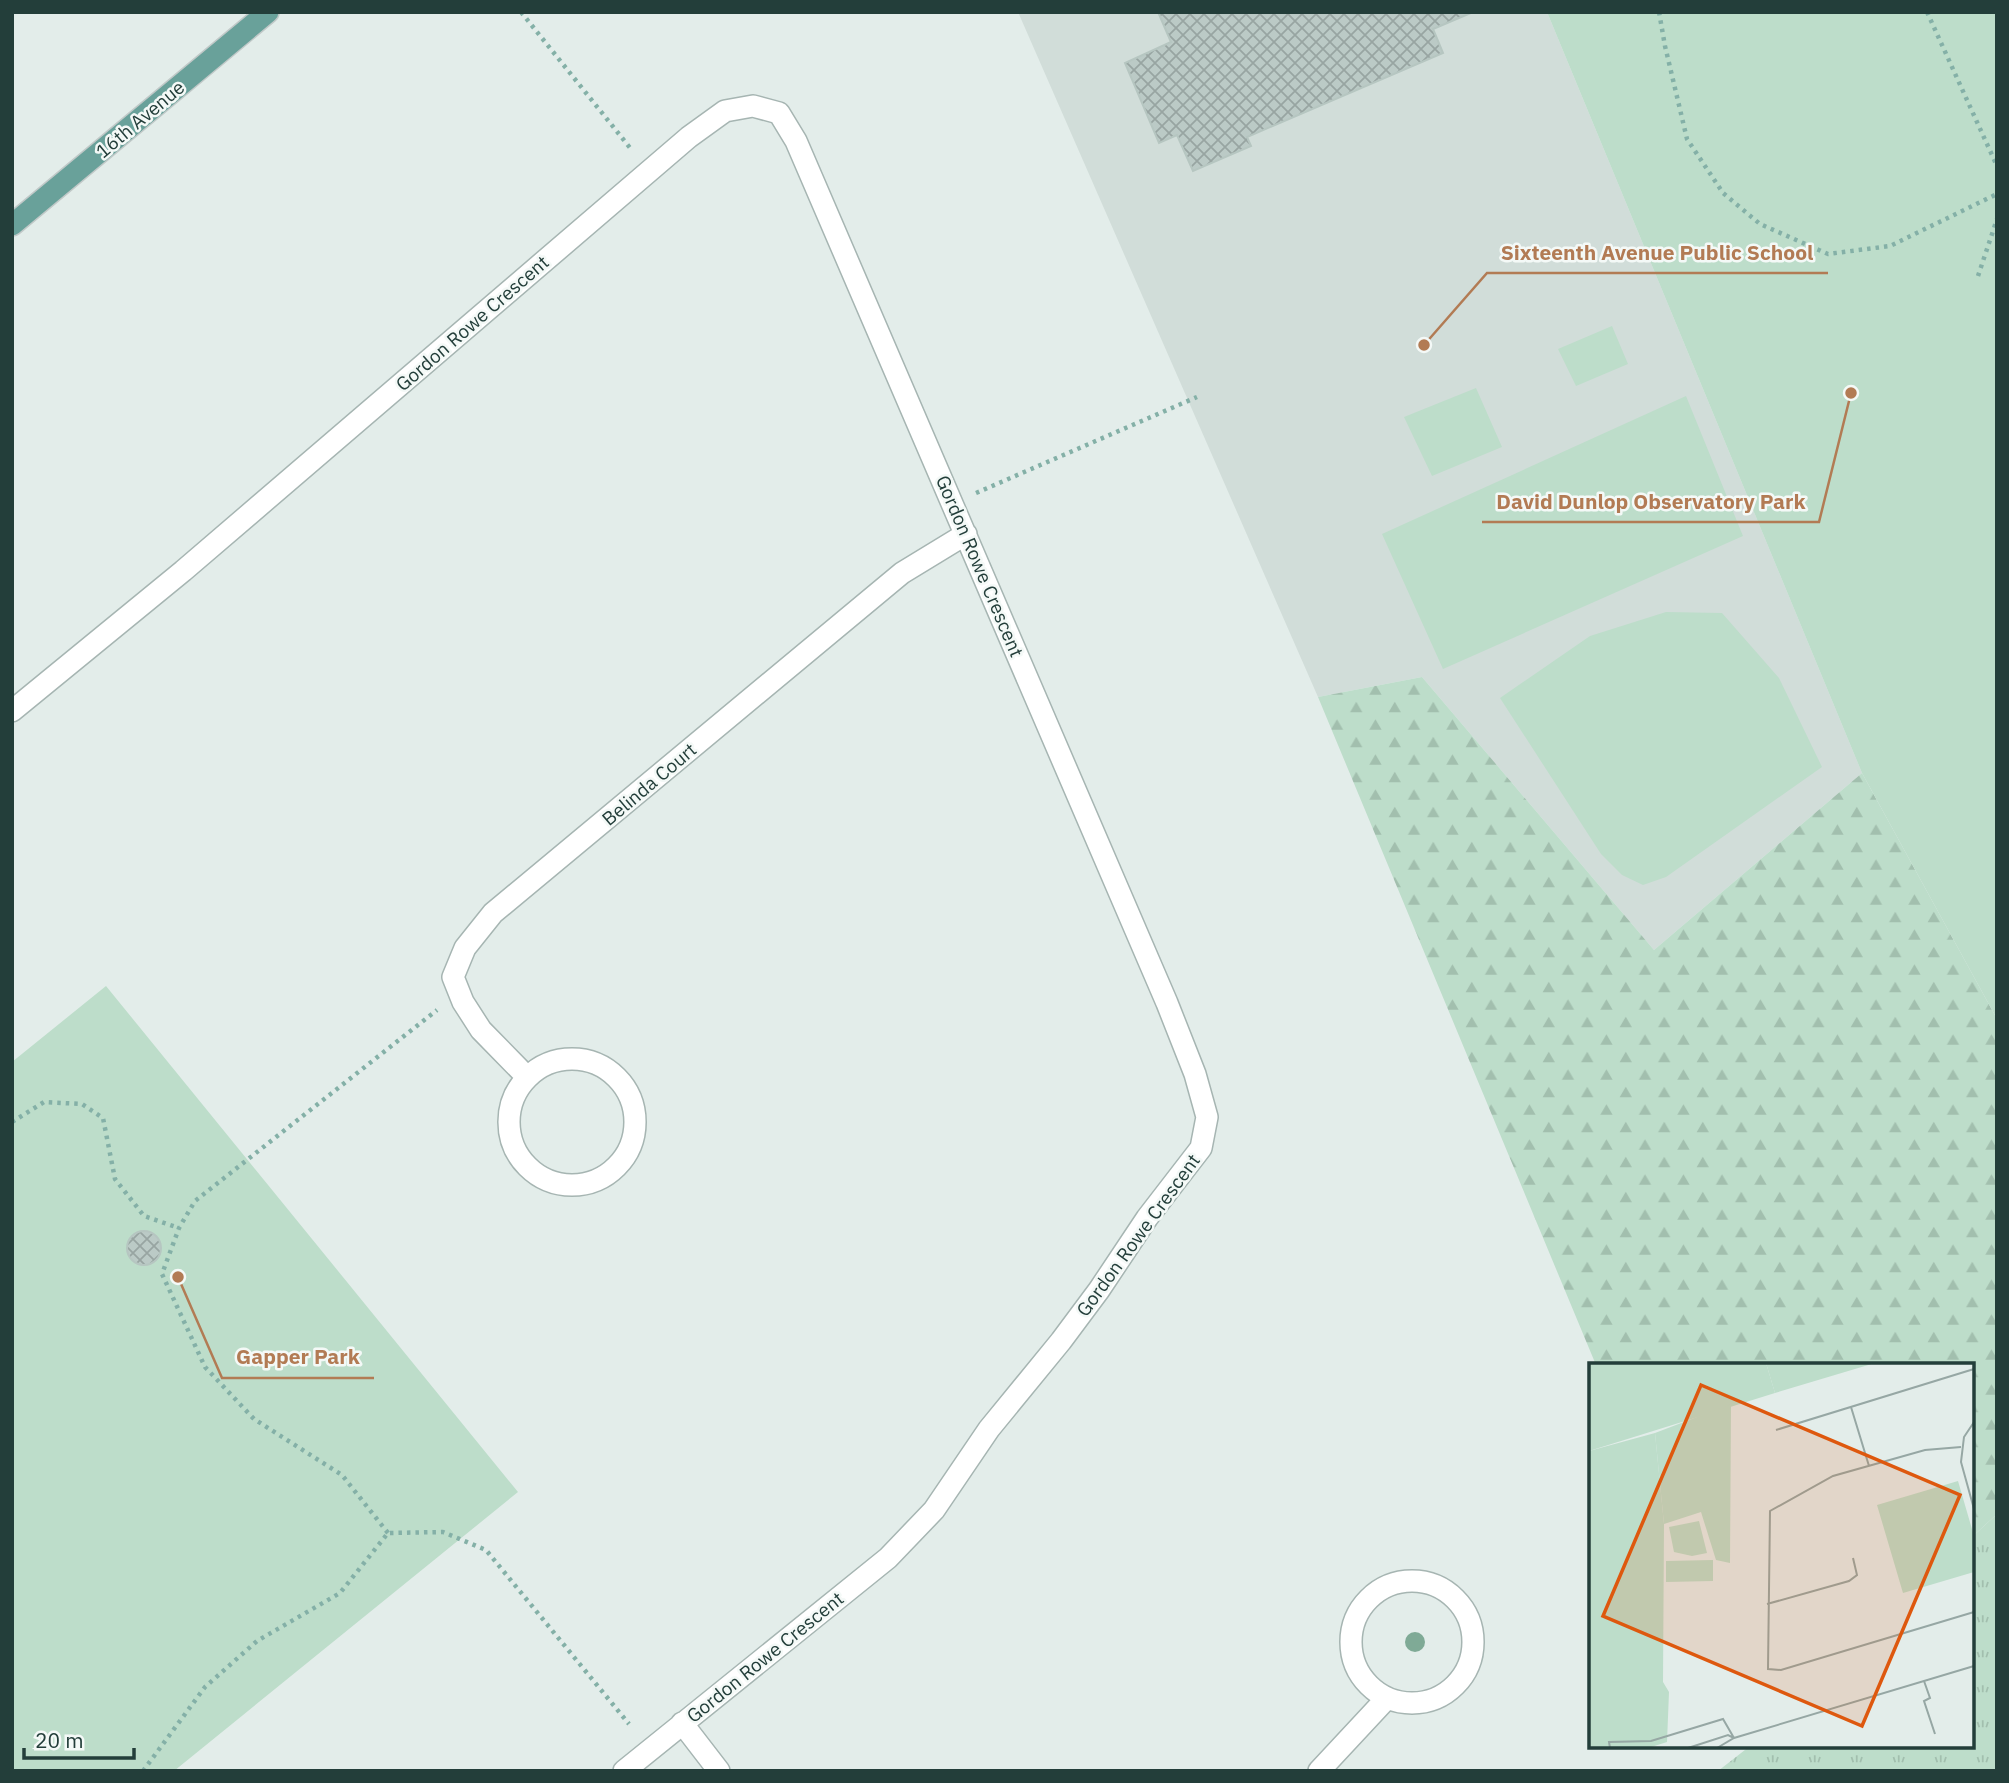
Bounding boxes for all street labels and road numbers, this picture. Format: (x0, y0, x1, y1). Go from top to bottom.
street label: 16th Avenue (91, 75, 189, 163)
street label: Gordon Rowe Crescent (390, 250, 554, 396)
street label: Gordon Rowe Crescent (931, 471, 1029, 661)
street label: Belinda Court (597, 737, 701, 831)
street label: Gordon Rowe Crescent (1071, 1149, 1205, 1321)
street label: Gordon Rowe Crescent (682, 1586, 848, 1728)

